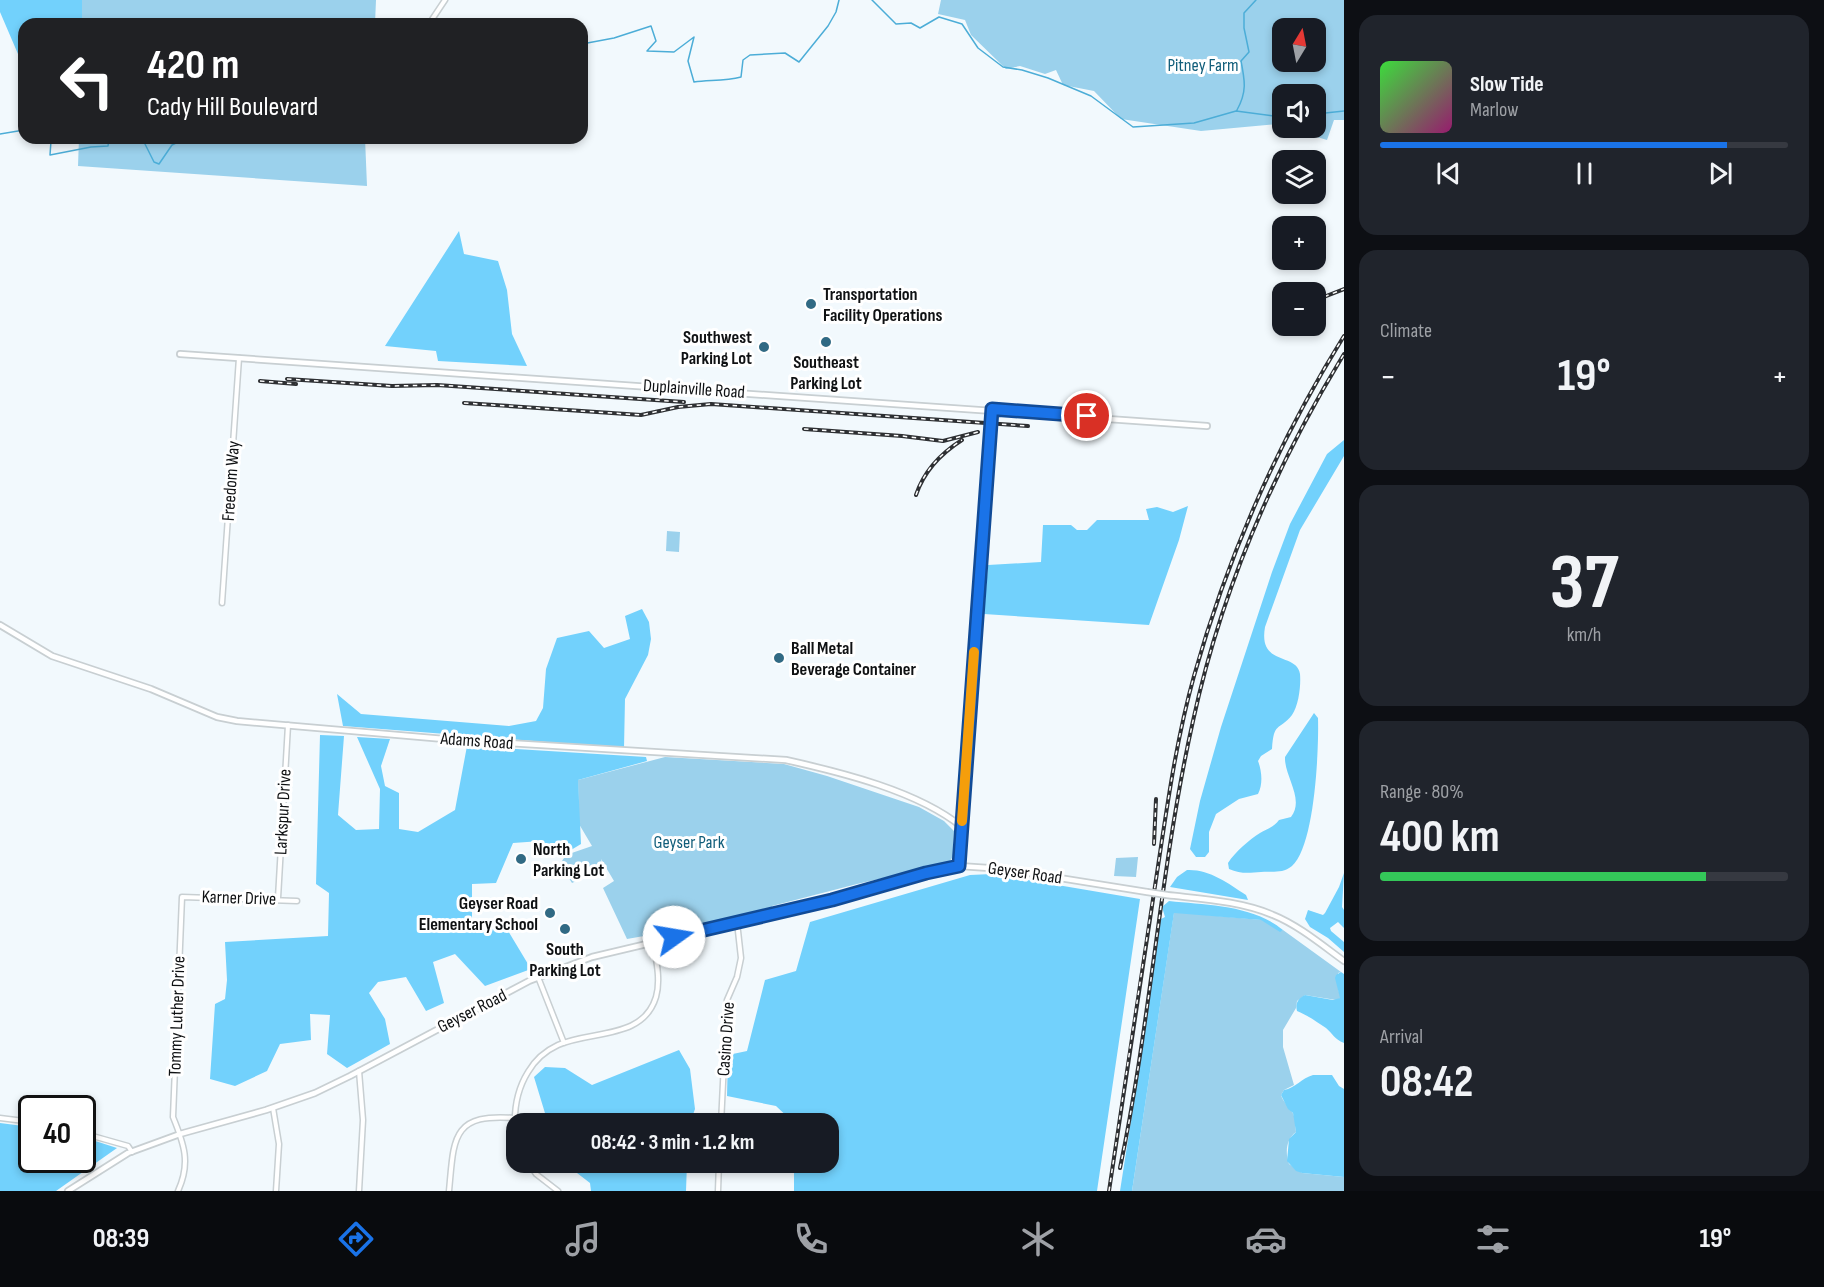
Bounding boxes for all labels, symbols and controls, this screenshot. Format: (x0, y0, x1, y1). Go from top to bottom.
north arrow (1272, 18, 1326, 72)
map controls (1272, 18, 1326, 336)
text: 420 m (147, 40, 239, 91)
icon: left (48, 42, 126, 120)
park label: Pitney Farm (1167, 55, 1239, 76)
text: Slow Tide (1470, 71, 1544, 98)
button: sound (1272, 84, 1326, 138)
text: Cady Hill Boulevard (147, 91, 318, 123)
text: Marlow (1470, 98, 1518, 122)
button: layers (1272, 150, 1326, 204)
icon: previous (1432, 157, 1465, 190)
icon: pause (1568, 157, 1601, 190)
icon: next (1704, 157, 1737, 190)
button: + (1272, 216, 1326, 270)
button: − (1272, 282, 1326, 336)
place label: Transportation Facility Operations (823, 284, 942, 326)
marker: Transportation Facility Operations (804, 297, 818, 311)
text: Climate (1380, 319, 1432, 343)
place label: Southwest Parking Lot (681, 327, 752, 369)
marker: Southeast Parking Lot (819, 335, 833, 349)
marker: Southwest Parking Lot (757, 340, 771, 354)
text: 19° (1557, 349, 1611, 404)
place label: Southeast Parking Lot (790, 352, 862, 394)
text: − (1380, 357, 1396, 397)
text: + (1772, 357, 1788, 397)
street label: Duplainville Road (642, 375, 746, 403)
pin (1061, 390, 1112, 441)
icon: arrive (1070, 399, 1103, 432)
street label: Freedom Way (218, 440, 244, 522)
text: 37 (1550, 537, 1618, 630)
text: km/h (1567, 623, 1601, 647)
place label: Ball Metal Beverage Container (791, 638, 917, 680)
marker: Ball Metal Beverage Container (772, 651, 786, 665)
street label: Adams Road (439, 728, 514, 754)
street label: Larkspur Drive (270, 768, 296, 856)
text: Range · 80% (1380, 780, 1464, 804)
text: 400 km (1380, 810, 1500, 865)
park label: Geyser Park (653, 832, 725, 853)
place label: North Parking Lot (533, 839, 604, 881)
marker: North Parking Lot (514, 852, 528, 866)
street label: Geyser Road (987, 857, 1063, 889)
street label: Karner Drive (201, 886, 277, 910)
place label: Geyser Road Elementary School (419, 893, 538, 935)
position arrow (642, 905, 706, 969)
marker: Geyser Road Elementary School (543, 906, 557, 920)
marker: South Parking Lot (558, 922, 572, 936)
place label: South Parking Lot (529, 939, 601, 981)
street label: Tommy Luther Drive (164, 955, 190, 1077)
street label: Geyser Road (434, 985, 510, 1037)
street label: Casino Drive (713, 1001, 739, 1077)
text: Arrival (1380, 1025, 1423, 1049)
text: 08:42 (1380, 1055, 1473, 1110)
speed limit sign: 40 (18, 1095, 96, 1173)
text: 08:42 · 3 min · 1.2 km (591, 1129, 754, 1156)
icon: directions (335, 1218, 377, 1260)
icon: music (562, 1218, 604, 1260)
icon: phone (790, 1218, 832, 1260)
icon: climate (1017, 1218, 1059, 1260)
icon: car (1245, 1218, 1287, 1260)
icon: filters (1472, 1218, 1514, 1260)
text: 08:39 (93, 1223, 149, 1255)
text: 19° (1699, 1223, 1731, 1255)

